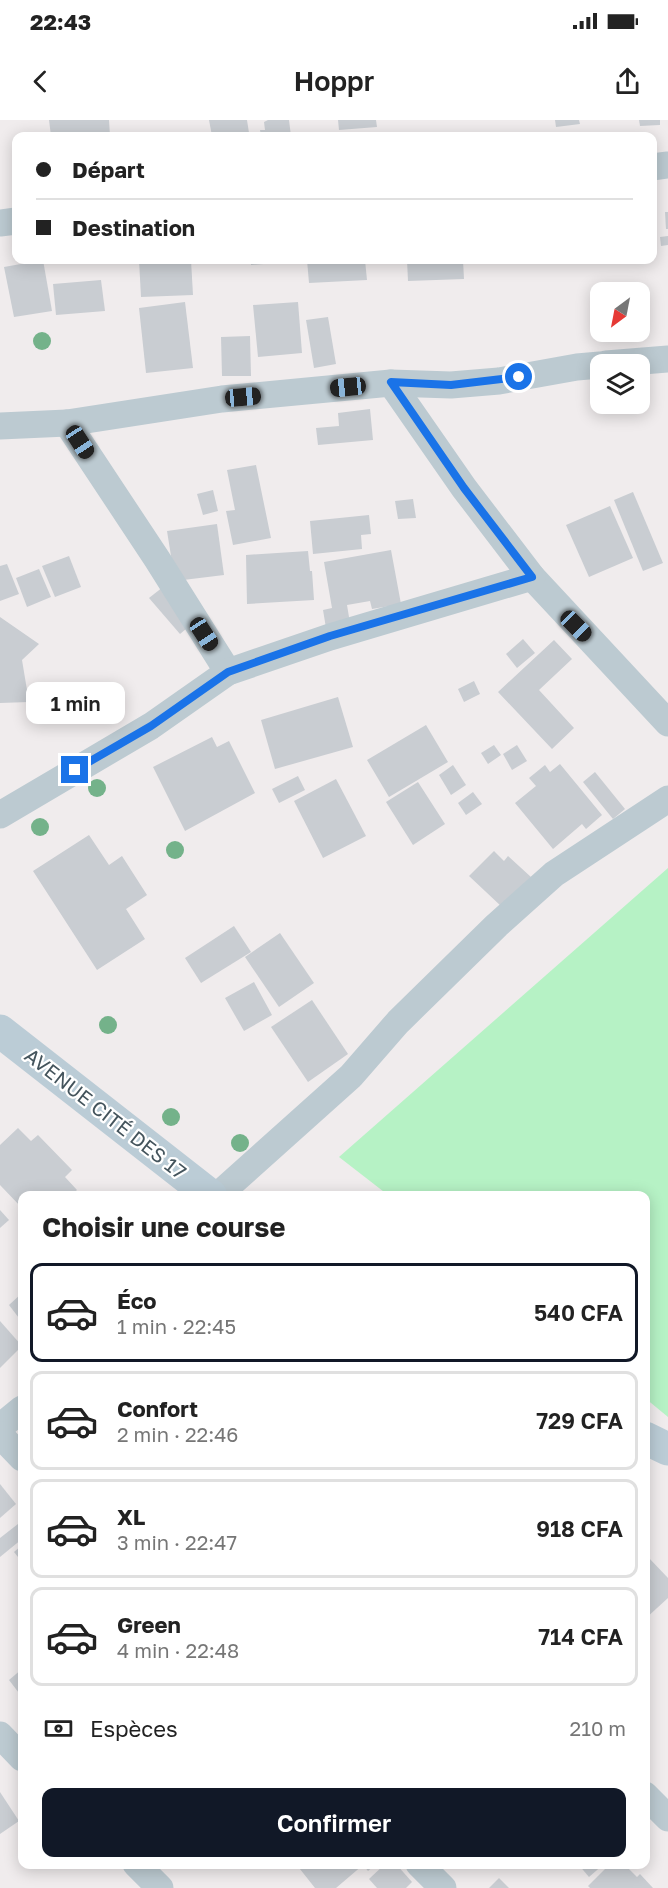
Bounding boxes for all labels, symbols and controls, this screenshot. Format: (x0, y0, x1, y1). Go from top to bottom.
text: 22:43 (30, 8, 91, 35)
icon: back (24, 65, 57, 98)
text: Hoppr (294, 65, 374, 97)
icon: share (611, 65, 644, 98)
text: Départ (72, 156, 145, 183)
text: Destination (72, 214, 195, 241)
north arrow (590, 282, 650, 342)
map controls (590, 282, 650, 414)
button: layers (590, 354, 650, 414)
route start (505, 363, 532, 390)
car (329, 376, 367, 398)
car (224, 386, 262, 408)
car (63, 422, 97, 462)
car (557, 607, 595, 645)
car (187, 614, 221, 654)
callout: 1 min (26, 683, 124, 725)
text: 1 min (50, 691, 101, 715)
route end (61, 756, 88, 783)
street label: AVENUE CITÉ DES 17 (21, 1043, 191, 1183)
text: Choisir une course (42, 1211, 285, 1243)
icon: car (45, 1286, 99, 1340)
text: Éco (117, 1287, 156, 1314)
text: 540 CFA (534, 1299, 623, 1326)
text: 1 min · 22:45 (117, 1314, 236, 1338)
icon: car (45, 1394, 99, 1448)
text: Confort (117, 1395, 198, 1422)
text: 729 CFA (536, 1407, 623, 1434)
text: 2 min · 22:46 (117, 1422, 238, 1446)
icon: car (45, 1502, 99, 1556)
text: XL (117, 1503, 145, 1530)
text: 918 CFA (536, 1515, 623, 1542)
text: 3 min · 22:47 (117, 1530, 237, 1554)
icon: car (45, 1610, 99, 1664)
text: Green (117, 1611, 181, 1638)
text: 714 CFA (538, 1623, 623, 1650)
text: 4 min · 22:48 (117, 1638, 239, 1662)
icon: cash (42, 1712, 75, 1745)
text: Espèces (90, 1715, 178, 1742)
text: 210 m (570, 1716, 626, 1740)
button: Confirmer (42, 1788, 626, 1857)

